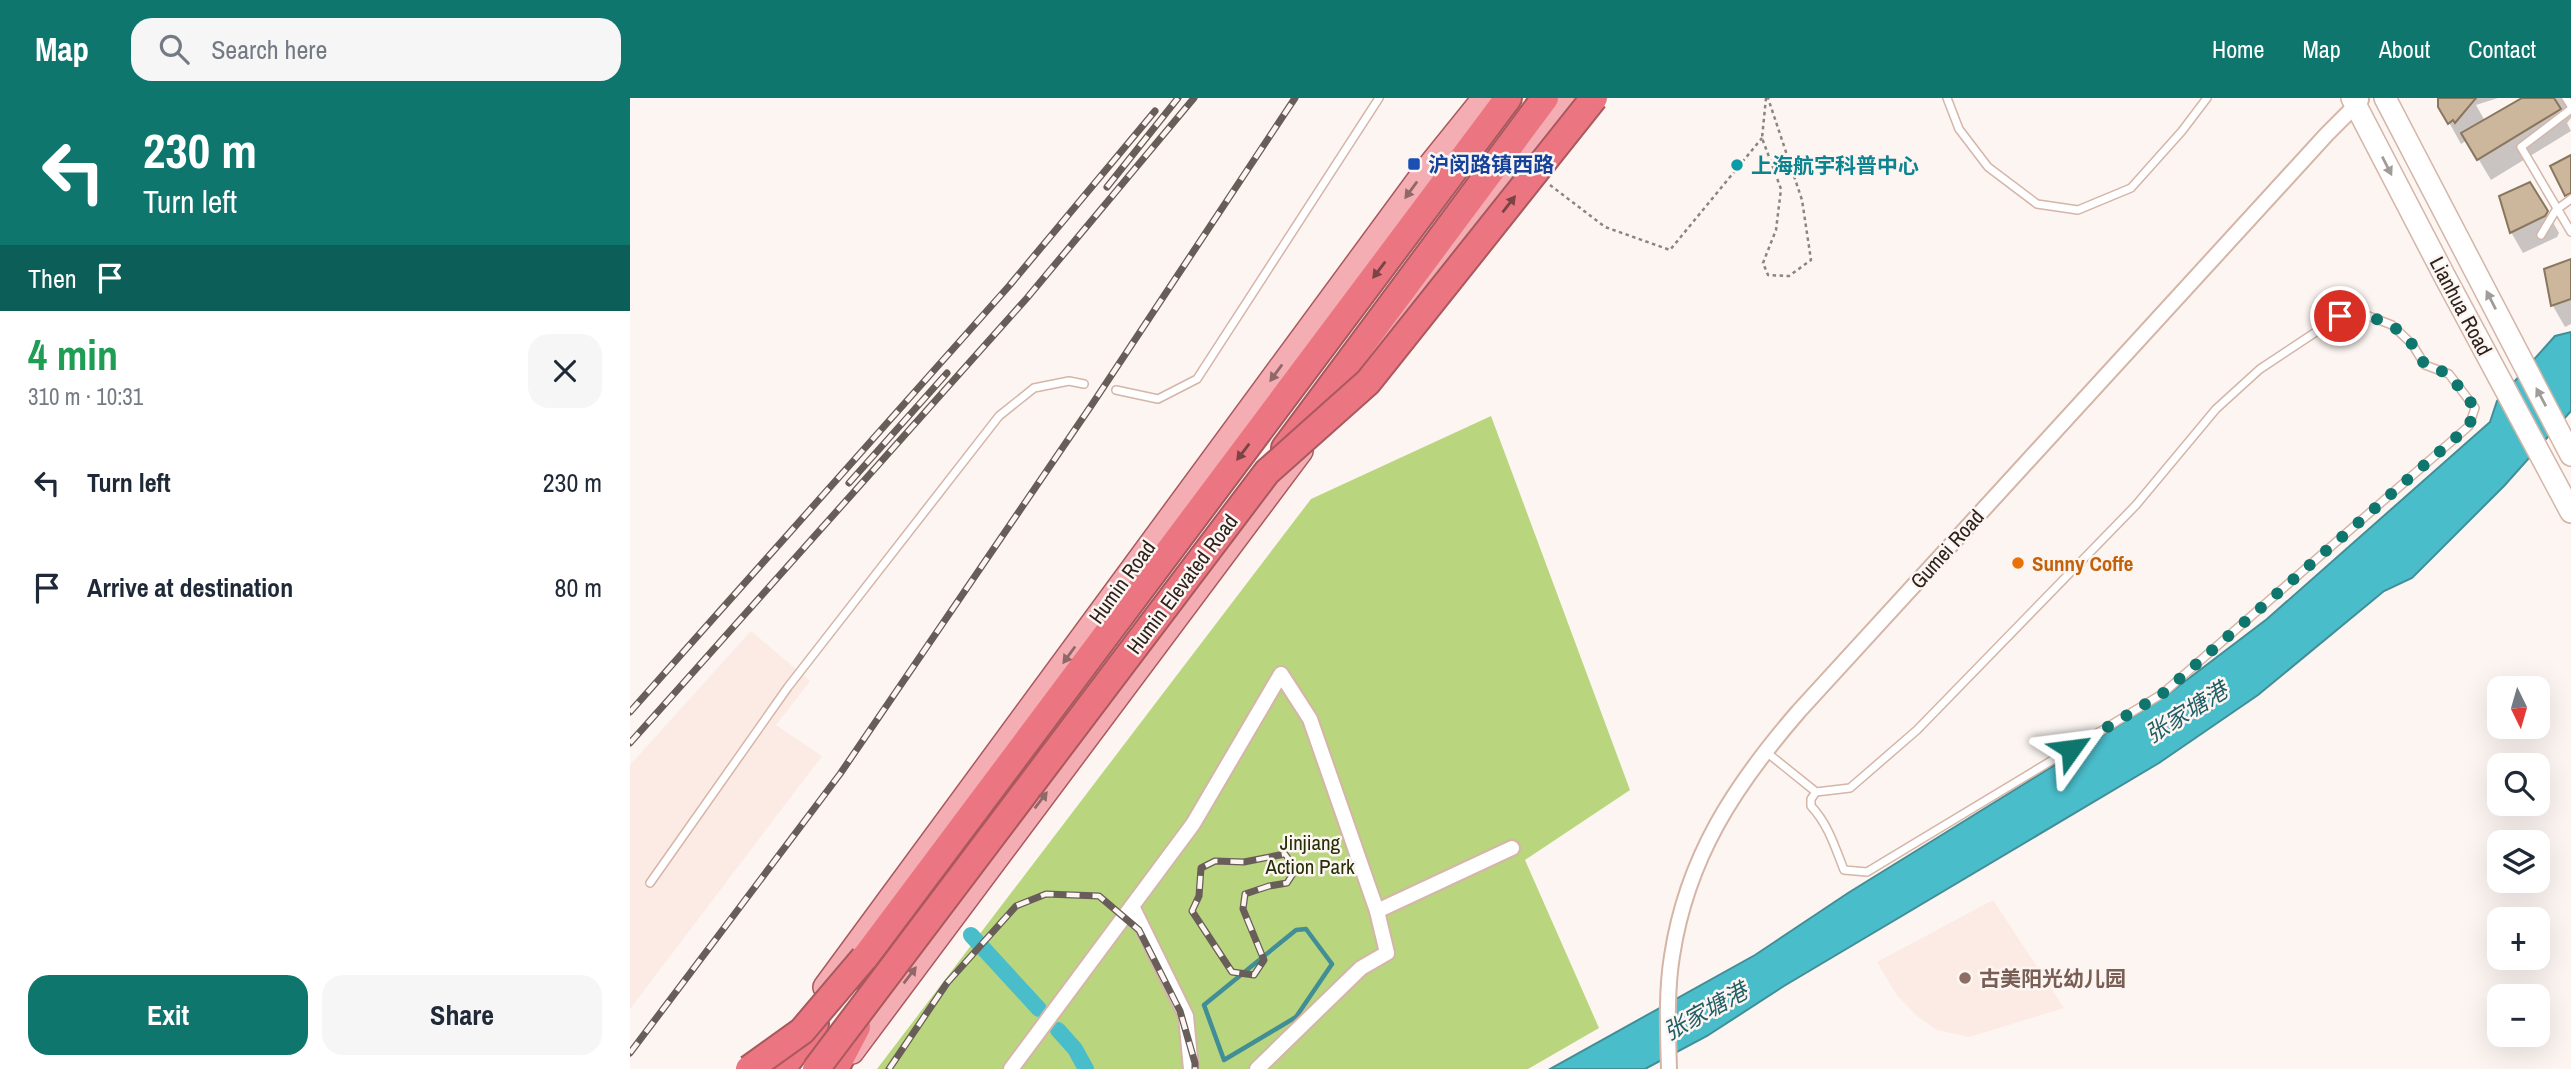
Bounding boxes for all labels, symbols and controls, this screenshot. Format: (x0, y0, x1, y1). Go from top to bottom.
search box (131, 18, 621, 81)
text: Map (35, 27, 89, 71)
icon: search (155, 30, 193, 68)
text: Search here (211, 32, 327, 67)
text: Home (2212, 33, 2264, 65)
text: Map (2302, 33, 2341, 65)
text: About (2379, 33, 2430, 65)
text: Contact (2468, 33, 2536, 65)
text: 230 m (143, 117, 257, 183)
icon: left (28, 126, 119, 217)
place label: 沪闵路镇西路 (1428, 150, 1554, 179)
place label: 上海航宇科普中心 (1751, 151, 1919, 180)
marker: 沪闵路镇西路 (1406, 156, 1422, 172)
one-way arrow (2381, 156, 2393, 176)
marker: 上海航宇科普中心 (1729, 157, 1745, 173)
text: Turn left (143, 180, 237, 223)
one-way arrow (1404, 181, 1418, 199)
one-way arrow (1502, 195, 1516, 213)
street label: Lianhua Road (2423, 251, 2499, 361)
icon: arrive (91, 259, 129, 297)
text: Then (28, 261, 77, 296)
one-way arrow (1372, 261, 1386, 279)
pin (2310, 286, 2370, 346)
one-way arrow (2485, 290, 2496, 310)
icon: arrive (2321, 297, 2359, 335)
text: 4 min (28, 327, 118, 383)
button: close (528, 334, 602, 408)
one-way arrow (1269, 364, 1283, 382)
text: 310 m · 10:31 (28, 381, 143, 412)
one-way arrow (2535, 387, 2546, 407)
one-way arrow (1235, 443, 1250, 461)
icon: left (28, 464, 66, 502)
text: Turn left (87, 465, 171, 500)
text: 230 m (543, 465, 602, 500)
street label: Gumei Road (1904, 503, 1990, 595)
street label: Humin Elevated Road (1120, 508, 1244, 660)
street label: Humin Road (1082, 534, 1162, 630)
place label: Sunny Coffe (2032, 549, 2133, 578)
marker: Sunny Coffe (2010, 555, 2026, 571)
icon: arrive (28, 569, 66, 607)
text: Arrive at destination (87, 570, 293, 605)
text: 80 m (555, 570, 602, 605)
one-way arrow (1062, 646, 1076, 664)
water label: 张家塘港 (2139, 673, 2236, 750)
north arrow (2487, 676, 2550, 738)
map controls (2487, 676, 2550, 1047)
position arrow (2034, 712, 2108, 786)
button: search (2487, 753, 2550, 816)
one-way arrow (1033, 792, 1048, 810)
park label: Jinjiang Action Park (1264, 828, 1355, 881)
button: layers (2487, 830, 2550, 893)
button: + (2487, 907, 2550, 970)
place label: 古美阳光幼儿园 (1979, 964, 2126, 993)
one-way arrow (902, 966, 916, 984)
marker: 古美阳光幼儿园 (1957, 970, 1973, 986)
water label: 张家塘港 (1657, 974, 1755, 1047)
button: Exit (28, 975, 308, 1055)
button: Share (322, 975, 602, 1055)
button: − (2487, 984, 2550, 1047)

